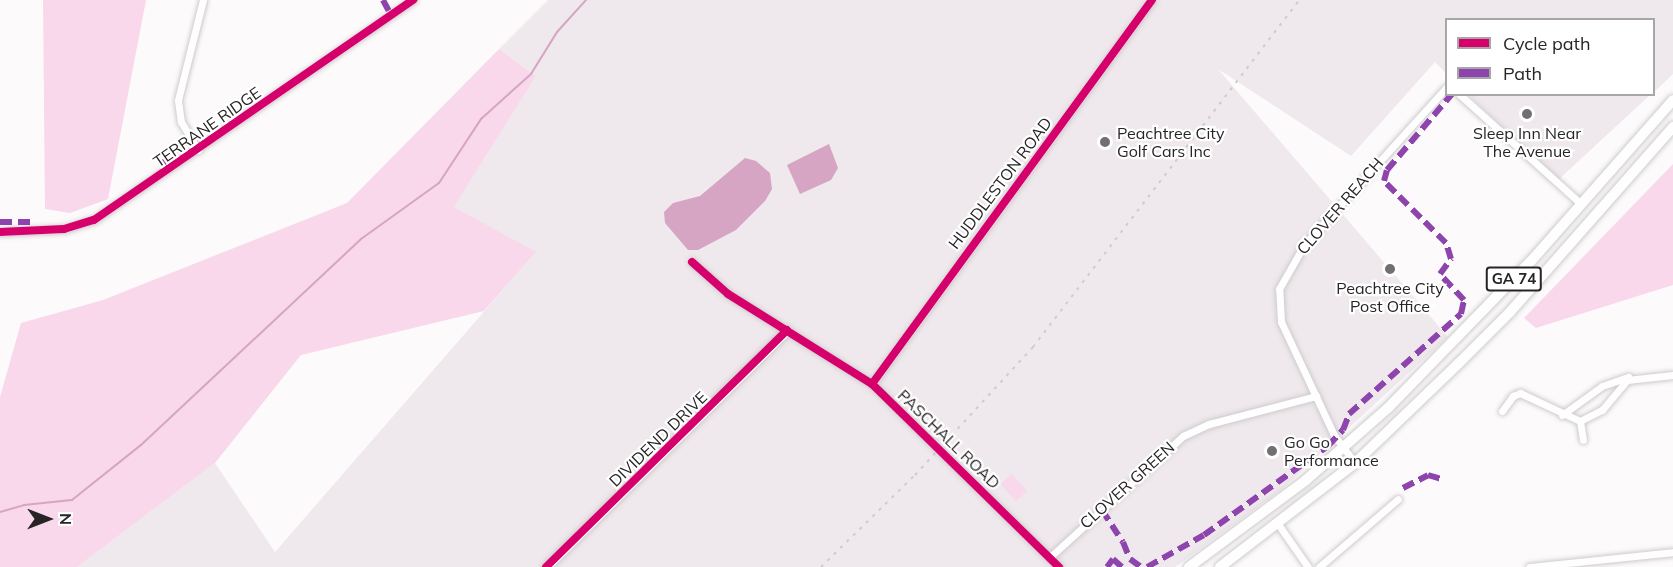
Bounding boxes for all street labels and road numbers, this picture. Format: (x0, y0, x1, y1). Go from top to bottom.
street label: TERRANE RIDGE (150, 83, 264, 171)
street label: HUDDLESTON ROAD (944, 113, 1056, 253)
street label: CLOVER REACH (1293, 154, 1387, 258)
road number: GA 74 (1486, 267, 1543, 291)
street label: PASCHALL ROAD (894, 385, 1004, 493)
street label: DIVIDEND DRIVE (605, 387, 711, 491)
street label: CLOVER GREEN (1076, 438, 1178, 532)

